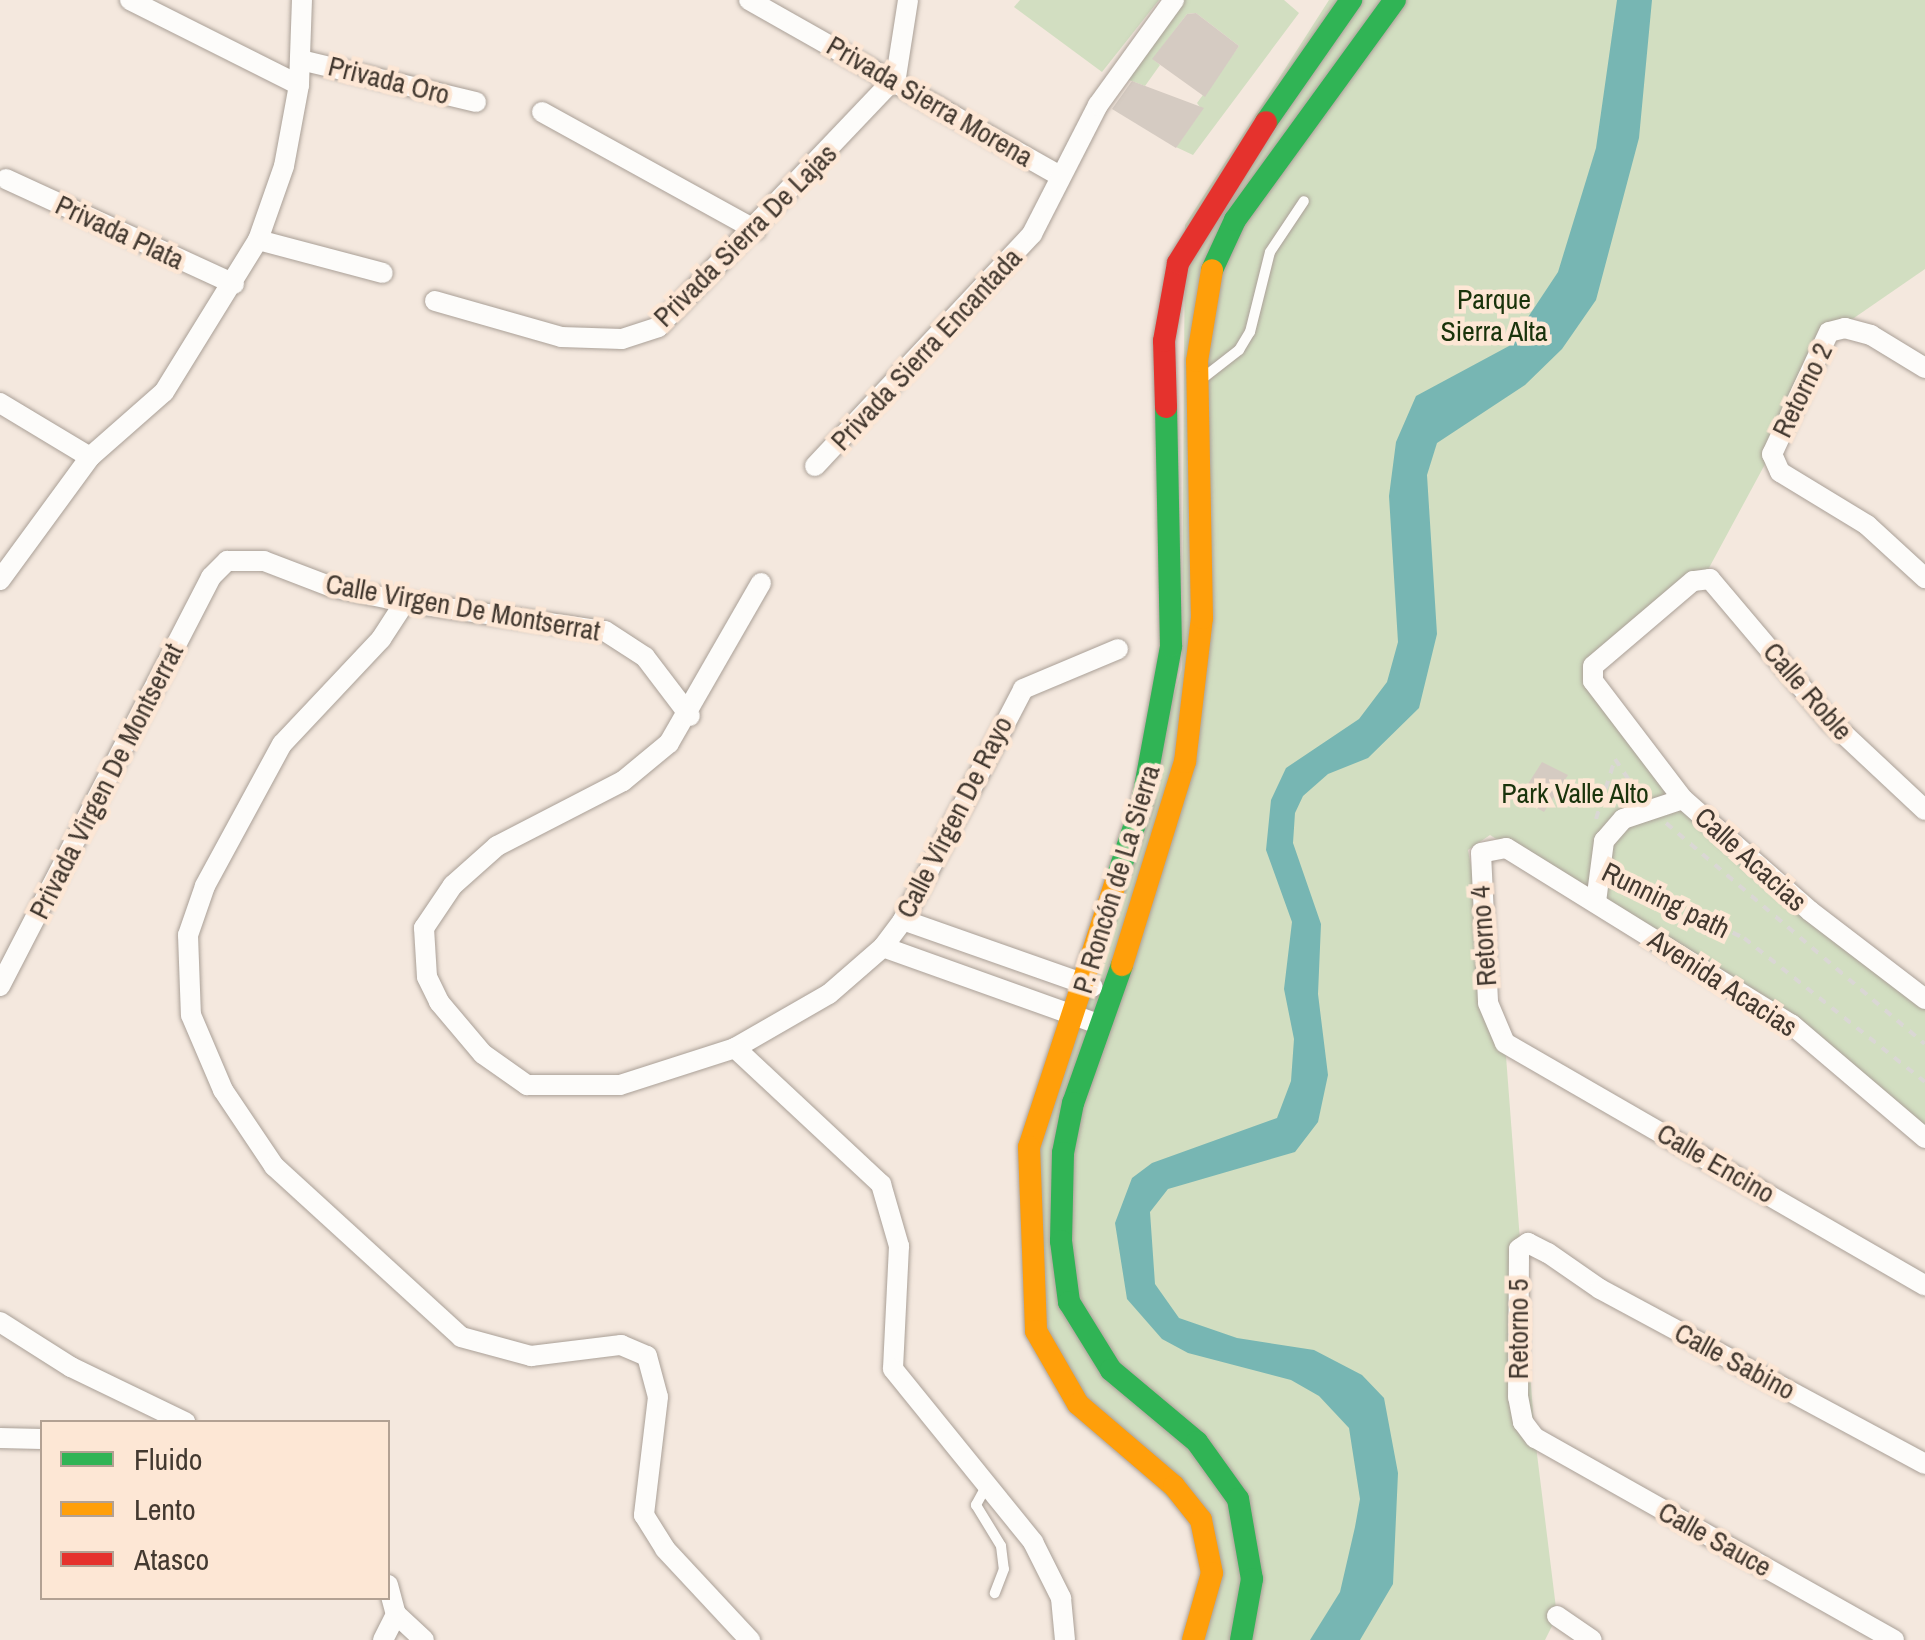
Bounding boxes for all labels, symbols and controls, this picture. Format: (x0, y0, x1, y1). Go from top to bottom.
street label: Privada Sierra Morena (821, 28, 1039, 174)
street label: Privada Oro (325, 49, 453, 111)
street label: Privada Sierra De Lajas (646, 136, 844, 334)
street label: Privada Plata (50, 188, 190, 276)
street label: Privada Sierra Encantada (824, 241, 1028, 457)
park label: Parque Sierra Alta (1440, 282, 1548, 348)
street label: Retorno 2 (1765, 337, 1839, 443)
street label: Calle Virgen De Montserrat (323, 566, 603, 648)
street label: Calle Roble (1756, 635, 1860, 747)
street label: Privada Virgen De Montserrat (22, 638, 190, 924)
street label: Calle Virgen De Rayo (889, 711, 1019, 923)
street label: P. Roncón de La Sierra (1065, 761, 1167, 997)
park label: Park Valle Alto (1501, 776, 1649, 810)
street label: Calle Acacias (1688, 800, 1814, 918)
street label: Running path (1597, 855, 1735, 945)
street label: Retorno 4 (1463, 885, 1503, 987)
street label: Avenida Acacias (1642, 922, 1804, 1044)
street label: Calle Encino (1651, 1116, 1781, 1210)
street label: Retorno 5 (1501, 1279, 1535, 1379)
street label: Calle Sabino (1669, 1315, 1801, 1407)
legend (40, 1420, 390, 1600)
text: Fluido (134, 1439, 202, 1479)
text: Lento (134, 1489, 196, 1529)
street label: Calle Sauce (1653, 1494, 1777, 1584)
text: Atasco (134, 1539, 209, 1579)

